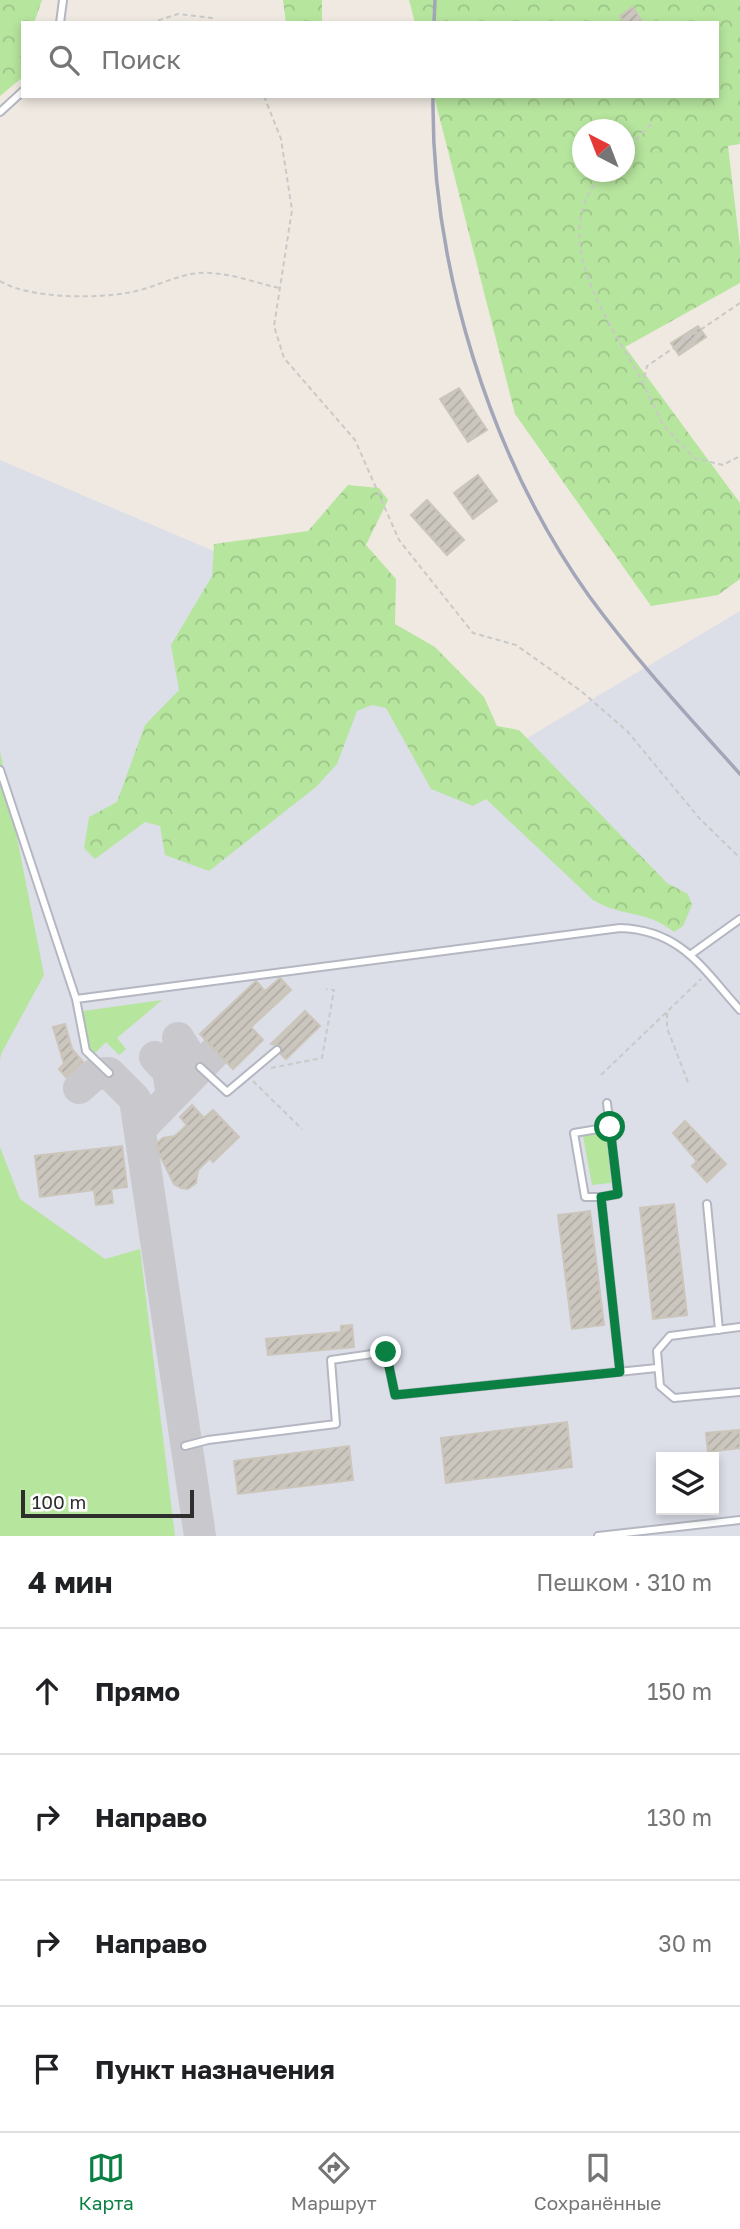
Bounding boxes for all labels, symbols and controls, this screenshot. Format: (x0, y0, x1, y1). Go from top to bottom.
search box (21, 21, 719, 98)
icon: search (45, 41, 83, 79)
text: Поиск (101, 44, 181, 75)
north arrow (572, 119, 635, 182)
route start (594, 1111, 625, 1142)
route end (370, 1336, 401, 1367)
map controls (656, 1452, 719, 1515)
button: layers (656, 1452, 719, 1515)
scale bar (21, 1487, 194, 1519)
text: 100 m (32, 1490, 86, 1513)
text: 4 мин (28, 1564, 112, 1600)
text: Пешком · 310 m (536, 1568, 712, 1596)
icon: ahead (28, 1672, 66, 1710)
text: Прямо (95, 1676, 180, 1707)
text: 150 m (647, 1677, 712, 1705)
icon: right (28, 1798, 66, 1836)
text: Направо (95, 1802, 207, 1833)
text: 130 m (647, 1803, 712, 1831)
icon: right (28, 1924, 66, 1962)
text: Направо (95, 1928, 207, 1959)
text: 30 m (658, 1929, 712, 1957)
icon: arrive (28, 2050, 66, 2088)
text: Пункт назначения (95, 2054, 335, 2085)
tab: Карта (79, 2149, 134, 2214)
tab: Маршрут (291, 2149, 377, 2214)
tab: Сохранённые (534, 2149, 661, 2214)

